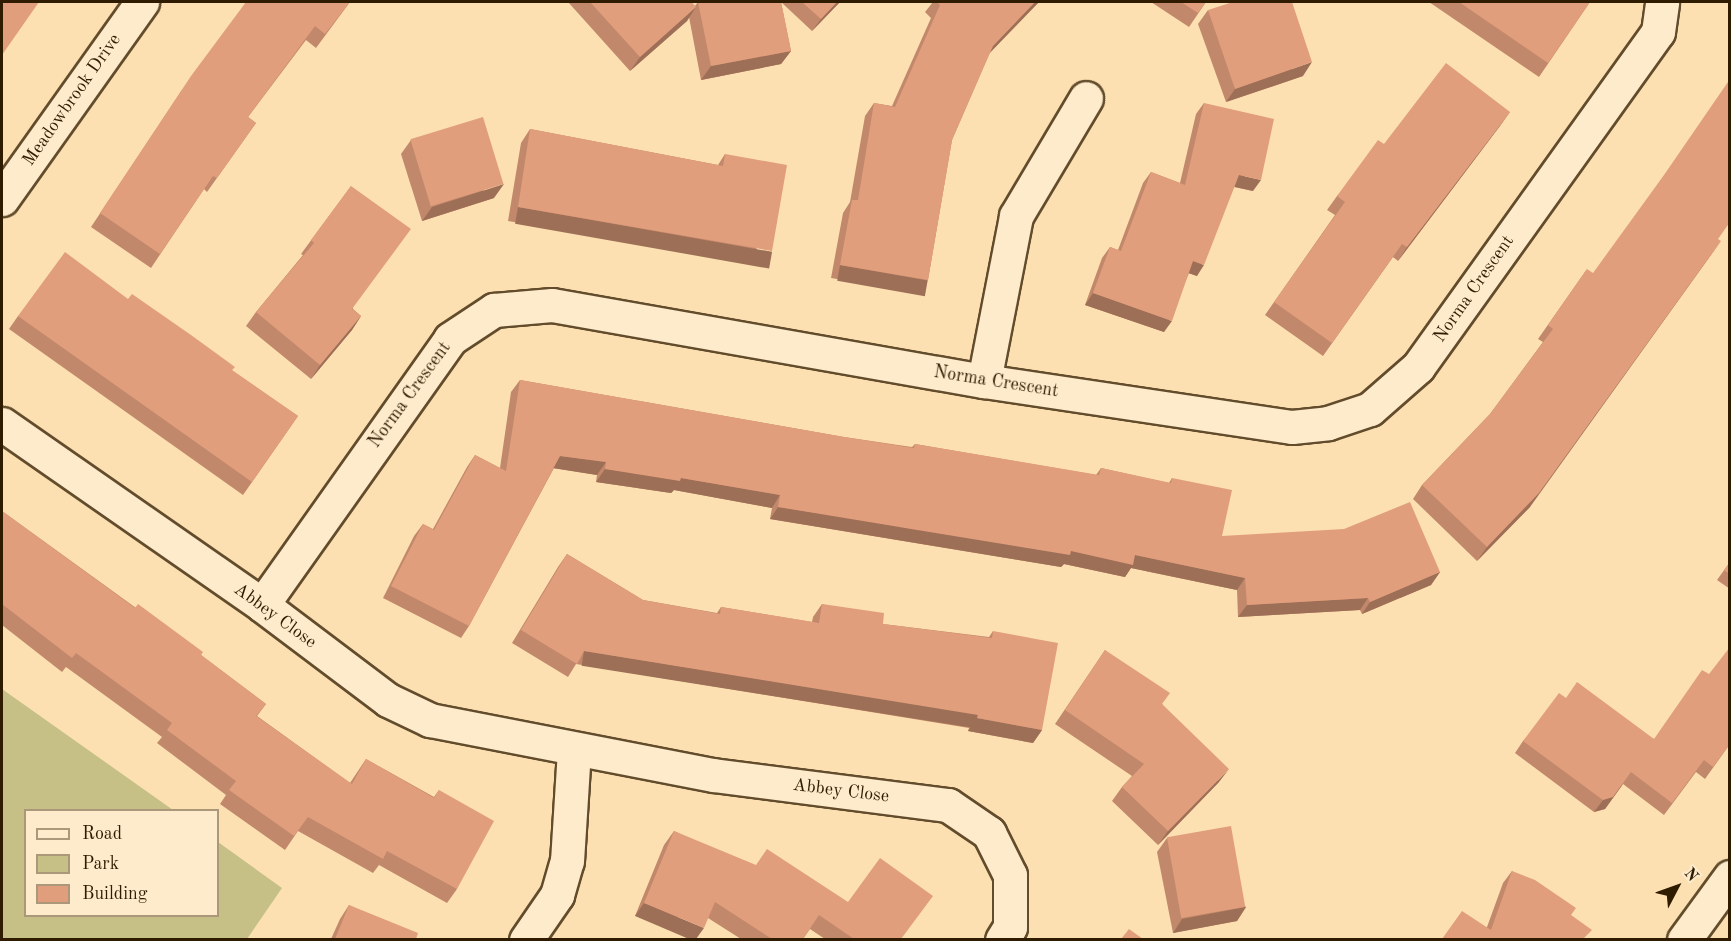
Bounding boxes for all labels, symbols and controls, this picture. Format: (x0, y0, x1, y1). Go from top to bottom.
street label: Meadowbrook Drive (18, 30, 126, 170)
street label: Norma Crescent (1429, 231, 1519, 347)
street label: Norma Crescent (364, 338, 456, 452)
street label: Norma Crescent (932, 361, 1060, 403)
street label: Abbey Close (229, 579, 321, 653)
street label: Abbey Close (792, 774, 890, 808)
legend (24, 809, 219, 917)
text: Road (82, 825, 122, 843)
text: Park (82, 855, 119, 873)
north arrow (1647, 857, 1707, 917)
text: N (1681, 865, 1701, 885)
text: Building (82, 885, 147, 903)

